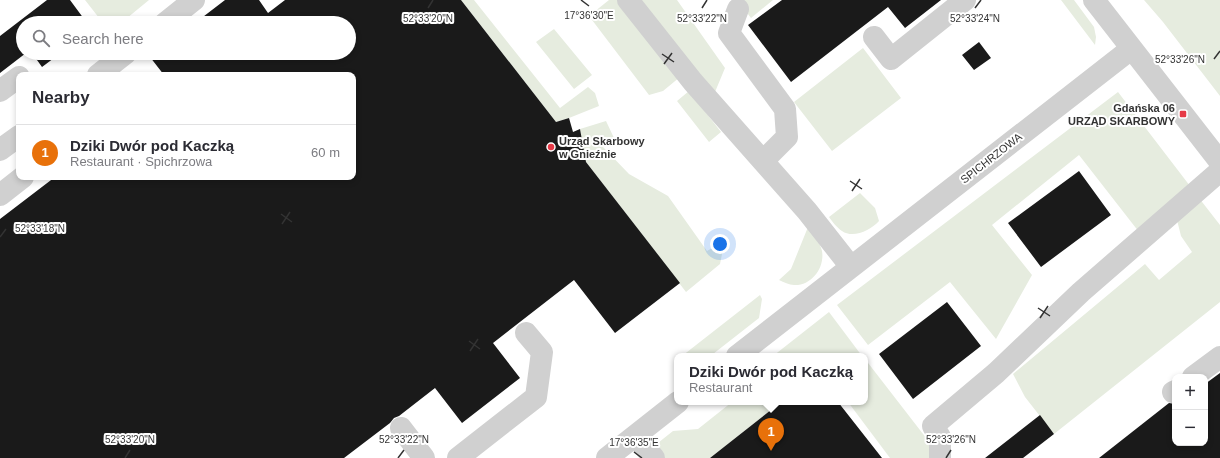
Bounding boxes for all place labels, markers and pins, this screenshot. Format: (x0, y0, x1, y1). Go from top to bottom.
place label: Gdańska 06 URZĄD SKARBOWY (1068, 102, 1176, 127)
marker: Gdańska 06 URZĄD SKARBOWY (1178, 109, 1188, 119)
place label: Urząd Skarbowy w Gnieźnie (558, 135, 645, 160)
marker: Urząd Skarbowy w Gnieźnie (546, 142, 556, 152)
pin: 1 (758, 418, 784, 451)

